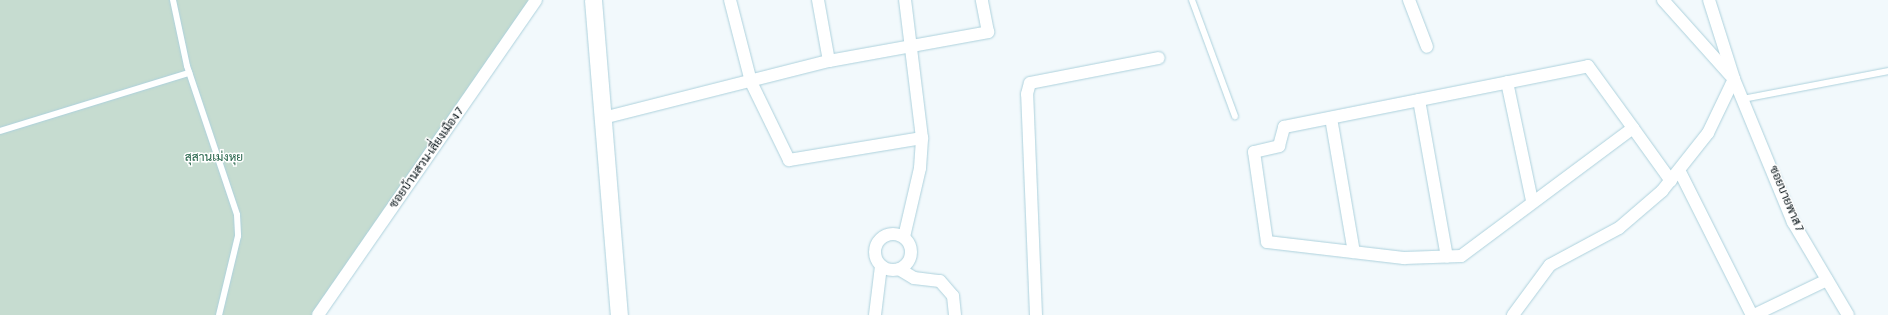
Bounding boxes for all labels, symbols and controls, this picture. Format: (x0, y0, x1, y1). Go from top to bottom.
street label: ซอยบ้านสวน-เลี่ยงเมือง 7 (387, 105, 467, 211)
park label: สุสานเม่งหุย (185, 151, 243, 165)
street label: ซอยบายพาส 7 (1766, 164, 1806, 234)

